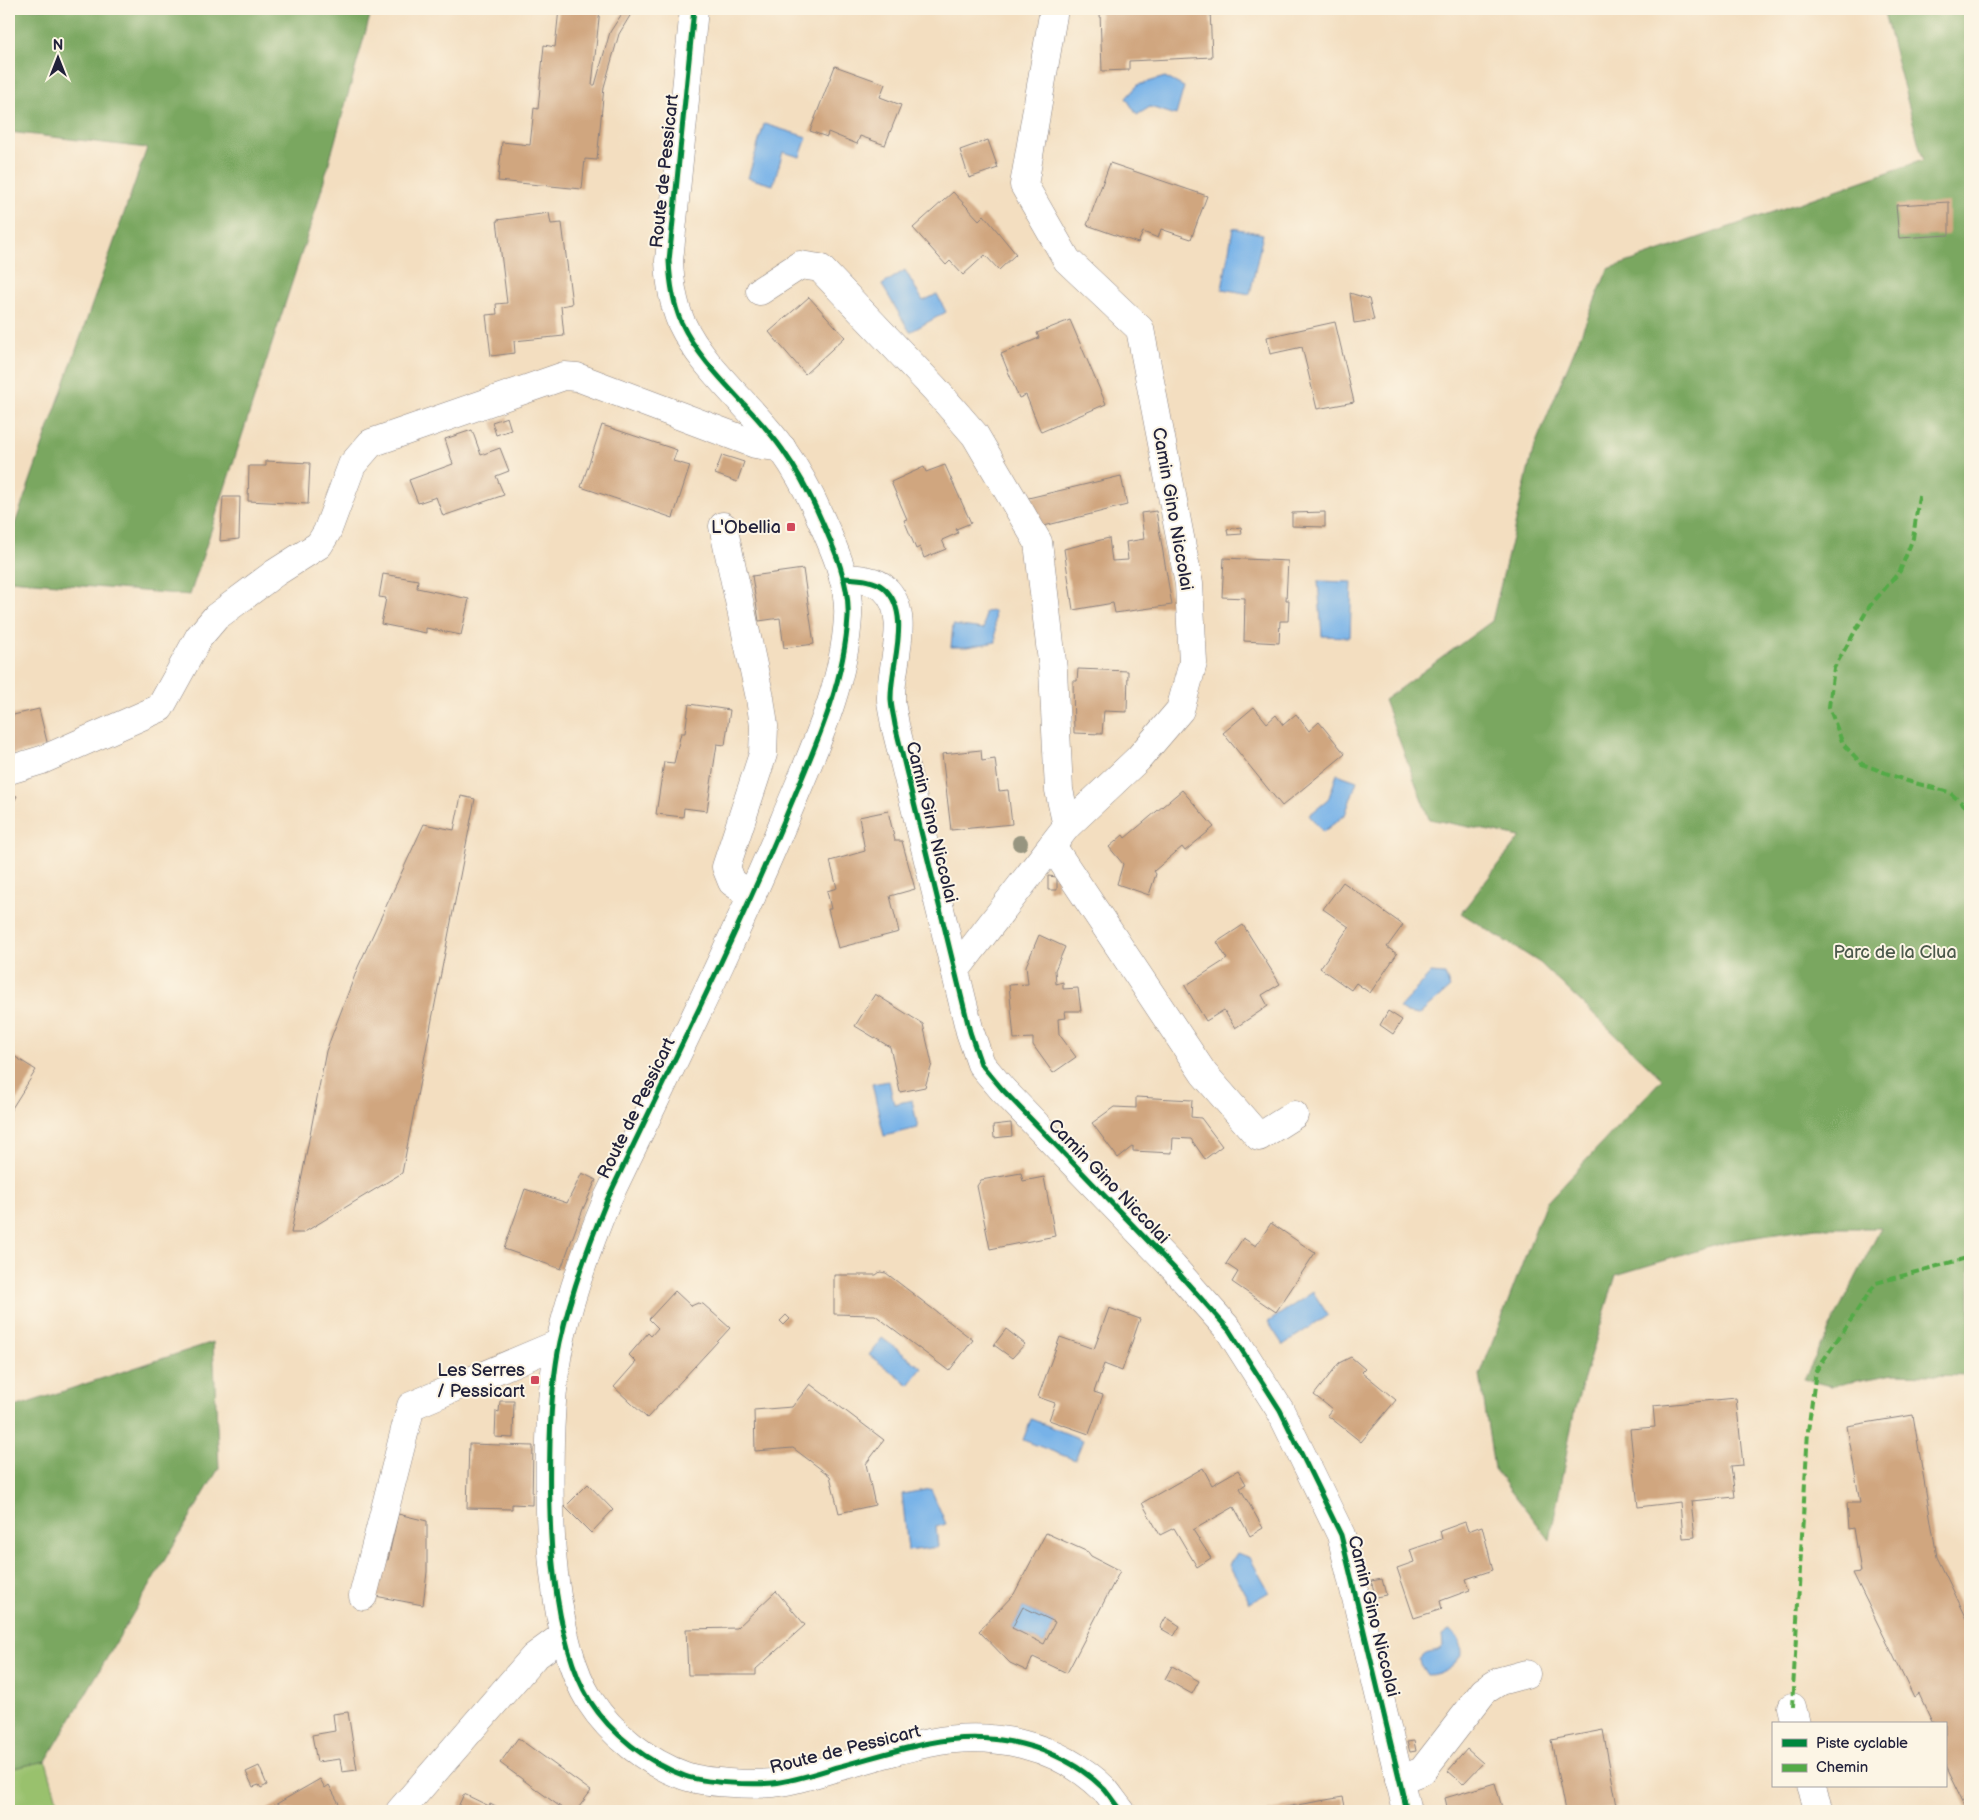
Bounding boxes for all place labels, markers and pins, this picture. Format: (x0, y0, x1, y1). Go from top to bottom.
place label: L'Obellia (711, 517, 781, 538)
marker: L'Obellia (785, 521, 797, 533)
place label: Les Serres / Pessicart (437, 1360, 525, 1402)
marker: Les Serres / Pessicart (529, 1374, 541, 1386)

